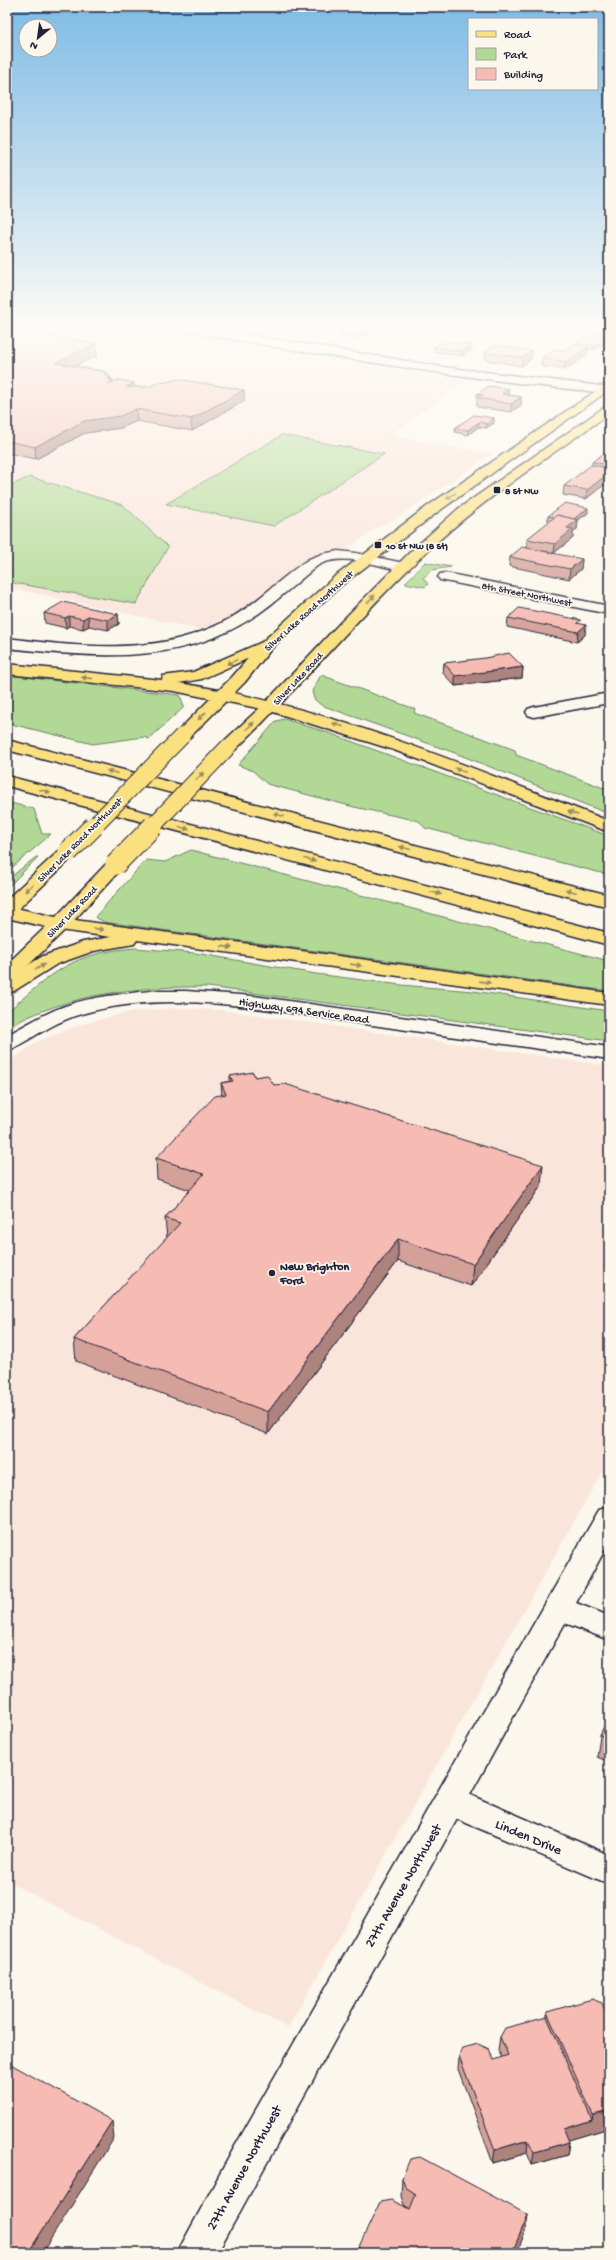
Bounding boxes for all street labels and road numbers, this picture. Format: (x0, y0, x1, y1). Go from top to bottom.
street label: Silver Lake Road Northwest (262, 568, 357, 655)
street label: 8th Street Northwest (480, 580, 574, 610)
street label: Silver Lake Road (271, 650, 327, 708)
street label: Silver Lake Road Northwest (35, 795, 126, 885)
street label: Silver Lake Road (45, 883, 101, 941)
street label: Highway 694 Service Road (238, 996, 371, 1028)
street label: Linden Drive (492, 1817, 565, 1860)
street label: 27th Avenue Northwest (362, 1820, 447, 1951)
street label: 27th Avenue Northwest (204, 2102, 287, 2233)

